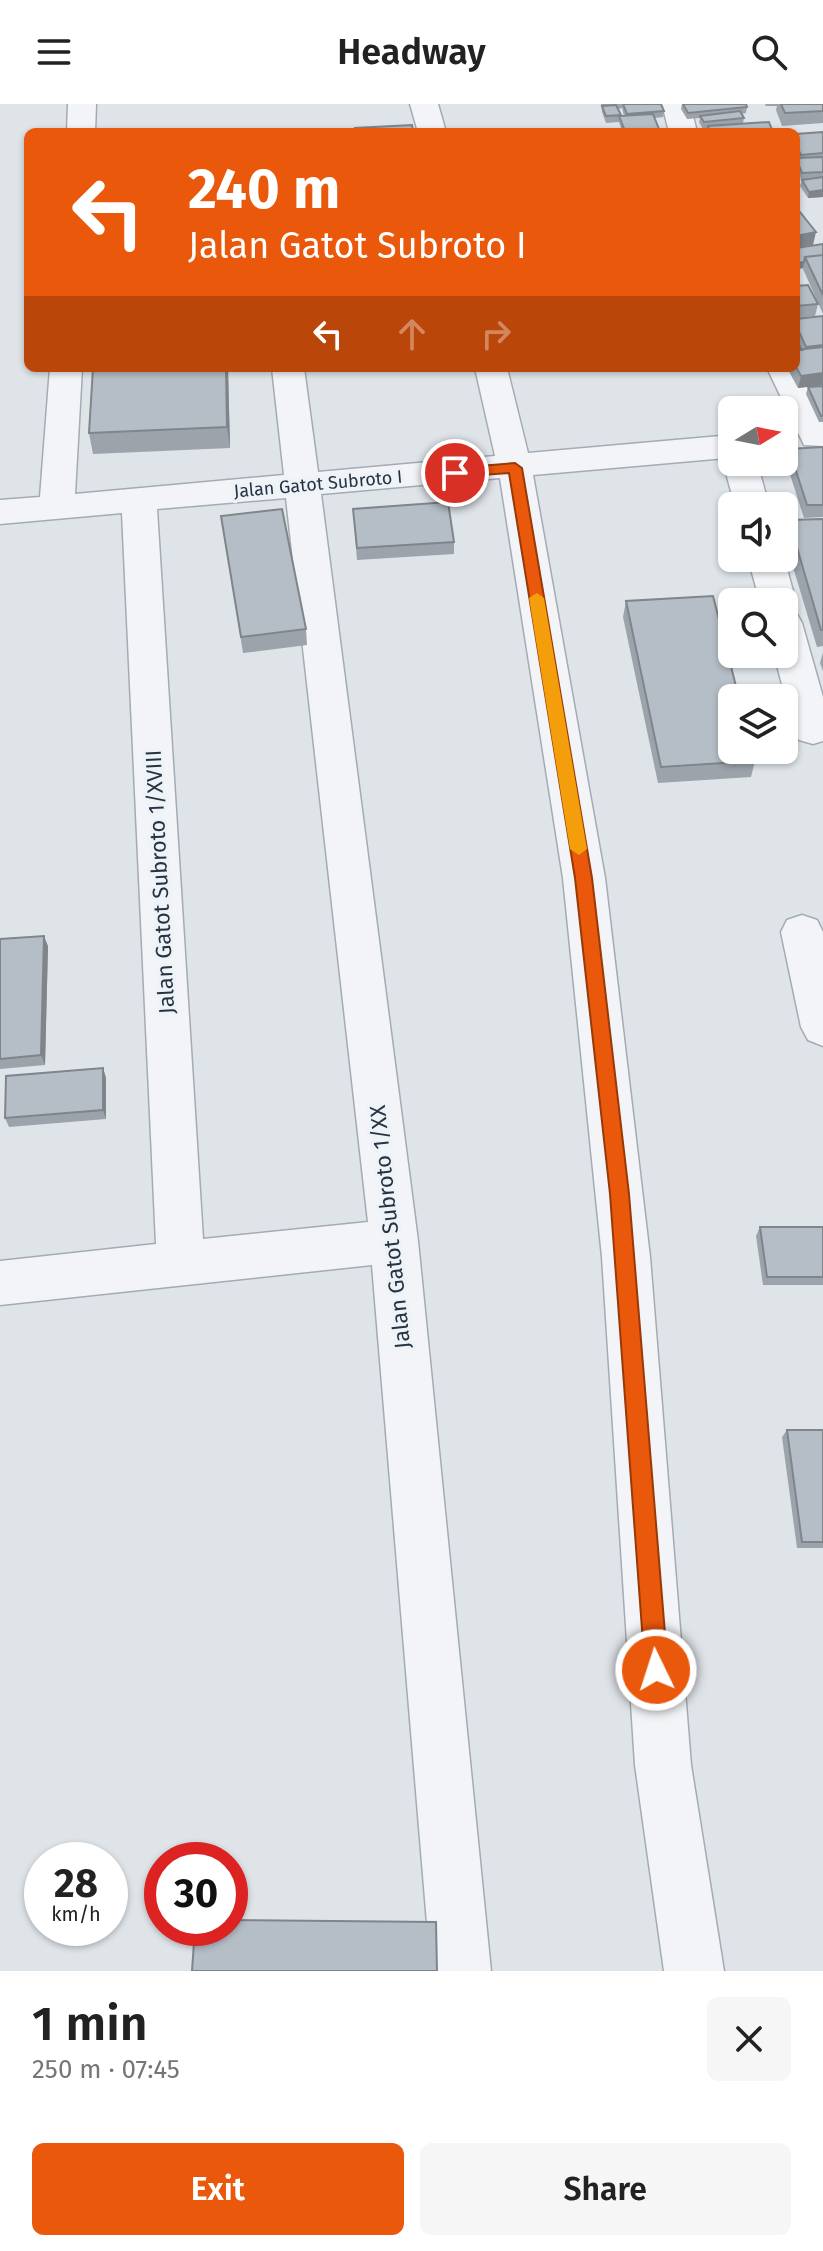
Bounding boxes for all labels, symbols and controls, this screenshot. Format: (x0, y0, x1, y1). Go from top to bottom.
icon: menu (32, 30, 76, 74)
text: Headway (337, 30, 486, 74)
icon: search (747, 30, 791, 74)
text: 240 m (188, 156, 340, 223)
icon: left (56, 160, 160, 264)
text: Jalan Gatot Subroto I (188, 224, 527, 268)
icon: left (306, 312, 350, 356)
icon: ahead (390, 312, 434, 356)
icon: right (474, 312, 518, 356)
north arrow (718, 396, 798, 476)
map controls (718, 396, 798, 764)
pin (421, 439, 489, 507)
icon: arrive (433, 451, 477, 495)
street label: Jalan Gatot Subroto I (233, 466, 403, 502)
button: sound (718, 492, 798, 572)
button: search (718, 588, 798, 668)
button: layers (718, 684, 798, 764)
street label: Jalan Gatot Subroto 1/XVIII (140, 749, 180, 1015)
street label: Jalan Gatot Subroto 1/XX (364, 1104, 416, 1350)
position arrow (614, 1628, 698, 1712)
speed limit sign: 30 (144, 1842, 248, 1946)
text: 28 (54, 1860, 98, 1908)
text: km/h (51, 1902, 101, 1926)
text: 1 min (32, 1995, 148, 2053)
button: close (707, 1997, 791, 2081)
text: 250 m · 07:45 (32, 2054, 180, 2085)
button: Exit (32, 2143, 404, 2235)
button: Share (420, 2143, 791, 2235)

